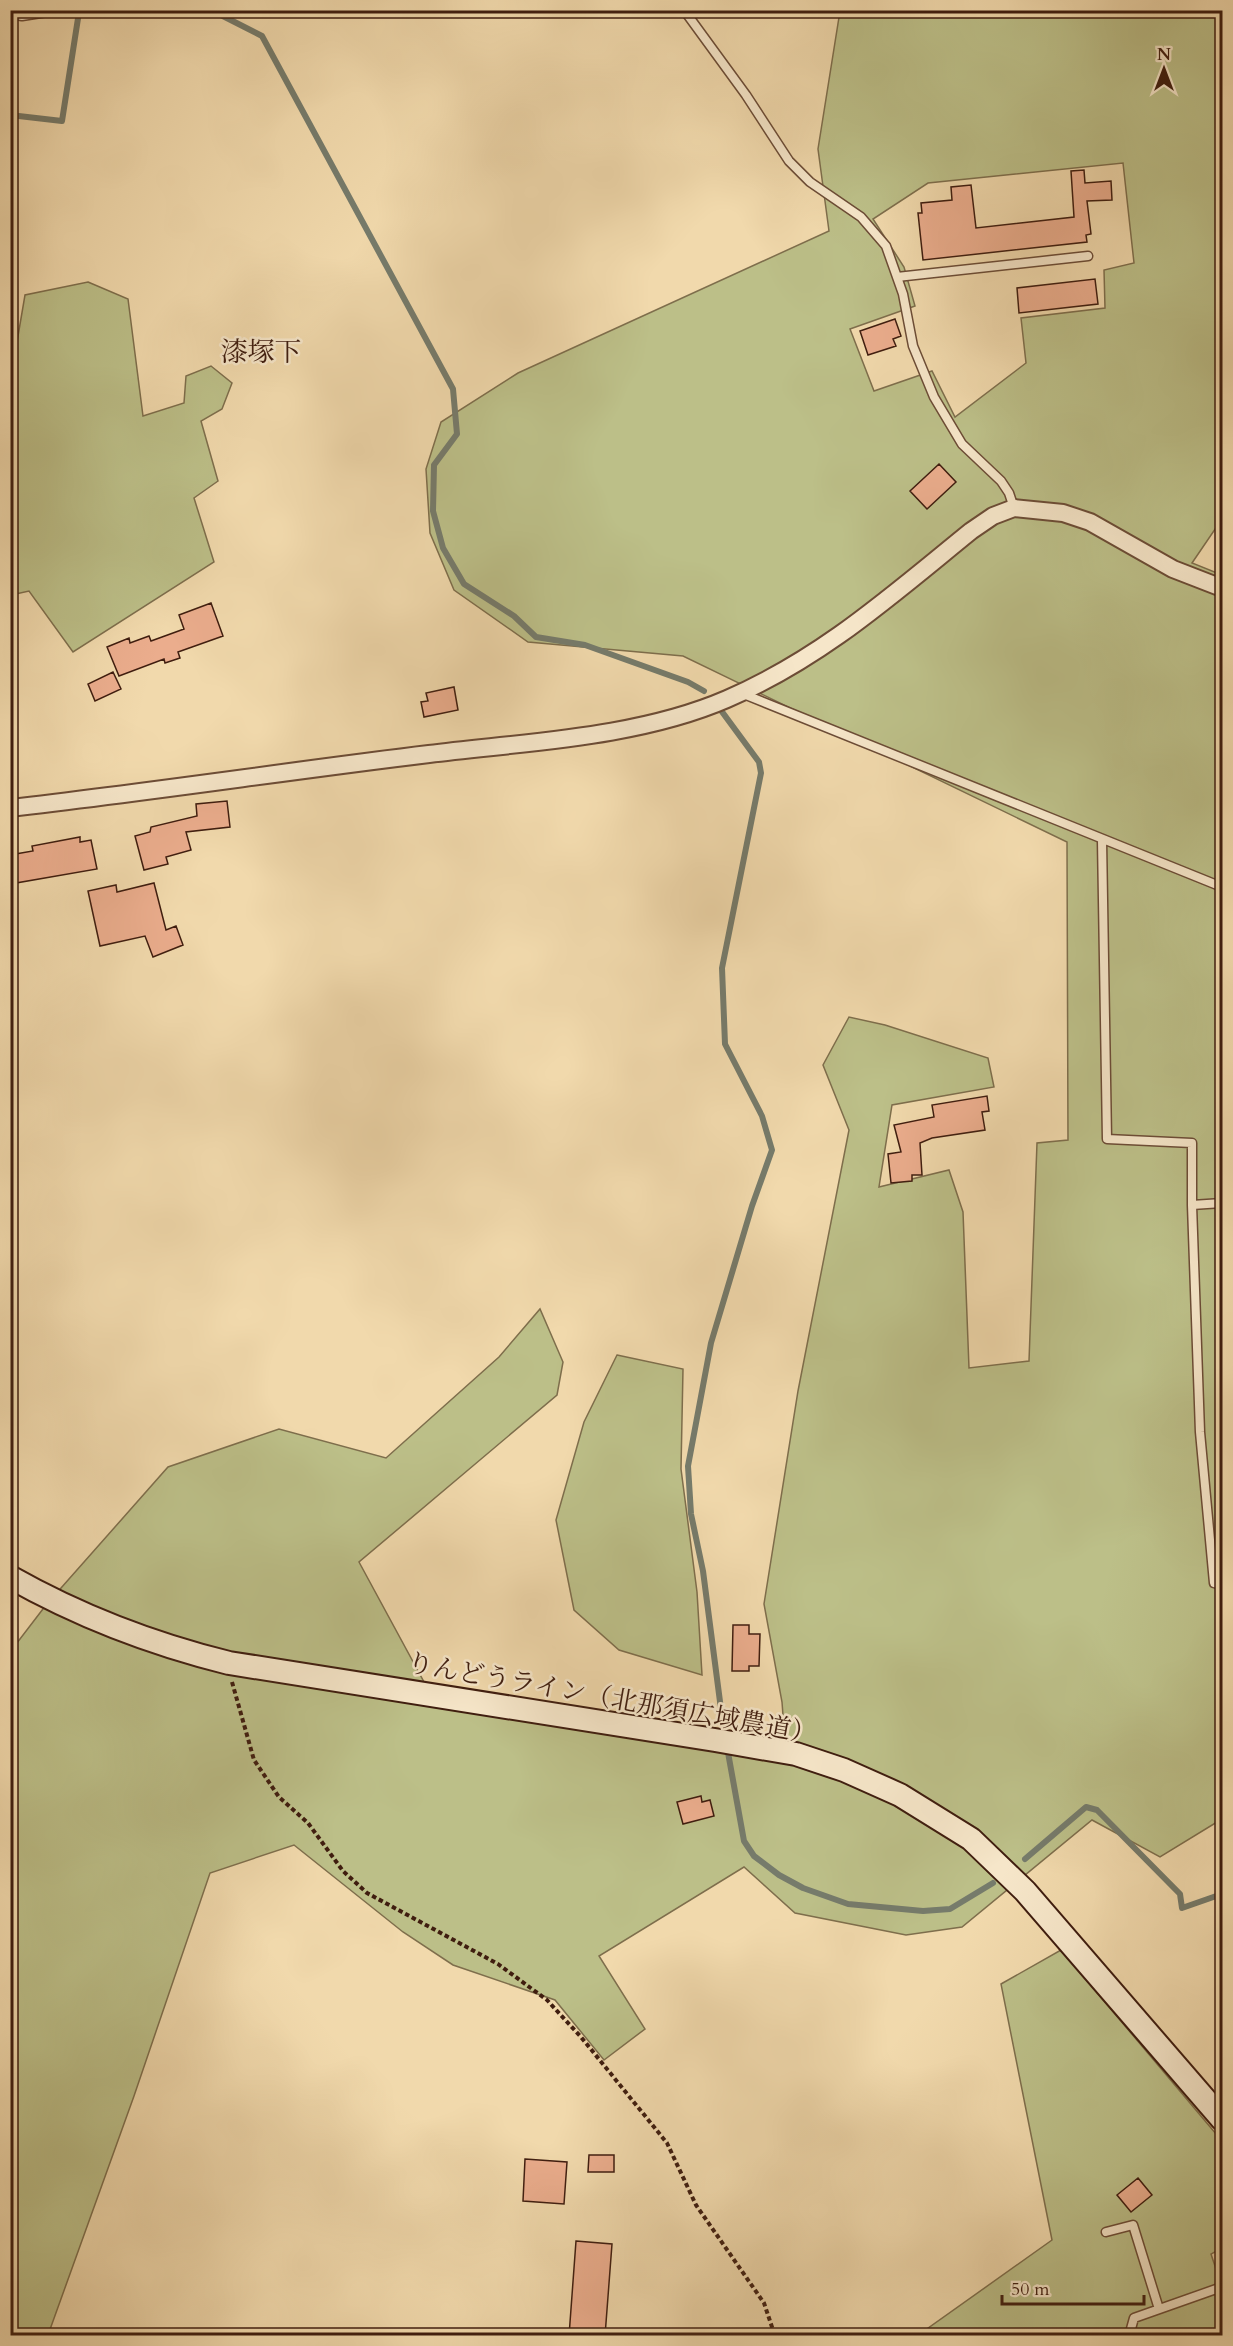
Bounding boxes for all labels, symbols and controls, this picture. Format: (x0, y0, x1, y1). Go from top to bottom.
north arrow (1134, 39, 1194, 99)
text: N (1157, 44, 1171, 66)
district label: 漆塚下 (221, 334, 302, 371)
street label: りんどうライン（北那須広域農道） (404, 1645, 819, 1752)
scale bar (1002, 2268, 1144, 2306)
text: 50 m (1011, 2277, 1050, 2302)

